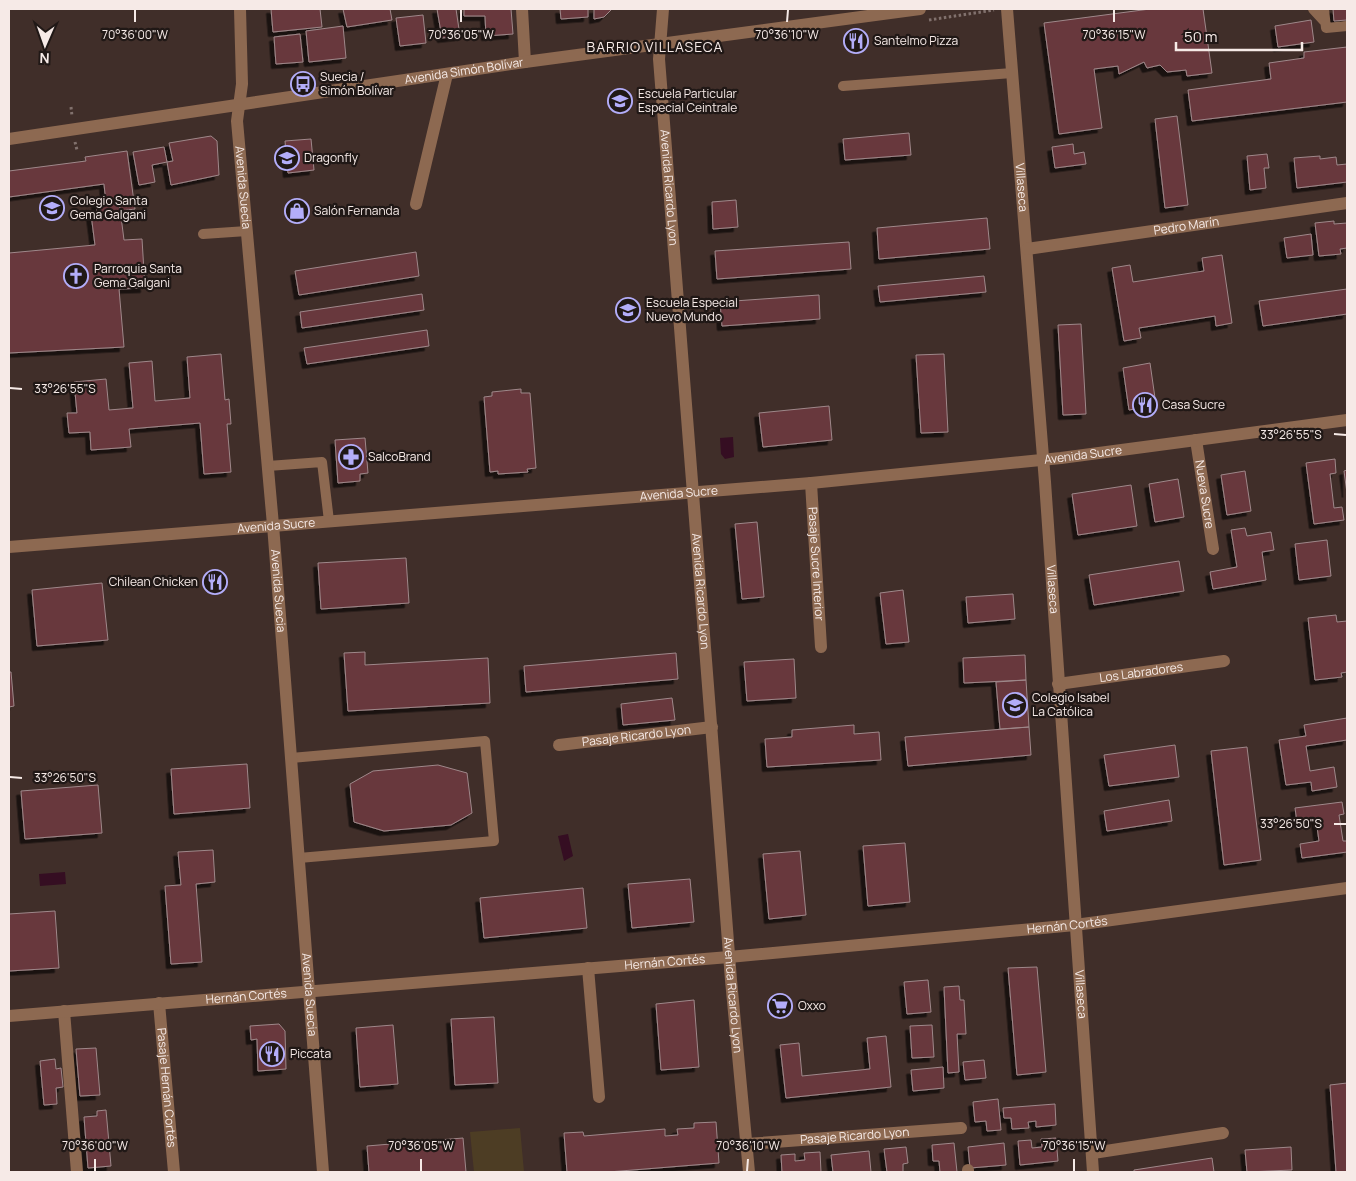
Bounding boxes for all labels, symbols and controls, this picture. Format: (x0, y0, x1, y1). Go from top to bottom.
north arrow (20, 20, 70, 70)
scale bar (1176, 20, 1302, 52)
text: 70°36'00"W (102, 26, 169, 43)
text: 70°36'05"W (428, 26, 495, 43)
text: 70°36'10"W (755, 26, 819, 43)
text: 70°36'15"W (1083, 26, 1146, 43)
text: 50 m (1184, 26, 1218, 47)
restaurant icon: Santelmo Pizza (843, 28, 869, 54)
place label: Santelmo Pizza (874, 32, 958, 49)
district label: BARRIO VILLASECA (587, 37, 723, 56)
text: N (39, 49, 50, 68)
street label: Avenida Simón Bolívar (403, 53, 525, 88)
place label: Suecia / Simón Bolívar (320, 68, 394, 99)
bus stop icon: Suecia / Simón Bolívar (290, 71, 316, 97)
place label: Escuela Particular Especial Ceintrale (638, 85, 738, 116)
school or university icon: Escuela Particular Especial Ceintrale (607, 88, 633, 114)
street label: Avenida Ricardo Lyon (657, 129, 683, 246)
street label: Avenida Suecia (231, 145, 256, 230)
school or university icon: Dragonfly (274, 145, 300, 171)
place label: Dragonfly (304, 149, 359, 166)
street label: Villaseca (1011, 162, 1032, 212)
place label: Colegio Santa Gema Galgani (70, 192, 148, 223)
school or university icon: Colegio Santa Gema Galgani (39, 195, 65, 221)
shop icon: Salón Fernanda (284, 198, 310, 224)
place label: Salón Fernanda (314, 202, 399, 219)
street label: Pedro Marín (1152, 212, 1220, 239)
place label: Parroquia Santa Gema Galgani (94, 260, 182, 291)
church icon: Parroquia Santa Gema Galgani (63, 263, 89, 289)
place label: Escuela Especial Nuevo Mundo (646, 294, 738, 325)
school or university icon: Escuela Especial Nuevo Mundo (615, 297, 641, 323)
text: 33°26'55"S (34, 380, 96, 397)
restaurant icon: Casa Sucre (1132, 392, 1158, 418)
place label: Casa Sucre (1162, 396, 1225, 413)
text: 33°26'55"S (1260, 426, 1322, 443)
street label: Avenida Sucre (1043, 441, 1123, 468)
pharmacy icon: SalcoBrand (338, 444, 364, 470)
place label: SalcoBrand (368, 448, 431, 465)
street label: Nueva Sucre (1191, 459, 1219, 530)
street label: Avenida Sucre (639, 481, 719, 505)
street label: Pasaje Sucre Interior (804, 506, 828, 622)
street label: Avenida Sucre (236, 514, 316, 537)
street label: Avenida Ricardo Lyon (688, 532, 714, 650)
street label: Avenida Suecia (267, 549, 290, 633)
street label: Villaseca (1043, 564, 1063, 614)
restaurant icon: Chilean Chicken (202, 569, 228, 595)
place label: Chilean Chicken (109, 573, 198, 590)
street label: Los Labradores (1098, 658, 1184, 686)
place label: Colegio Isabel La Católica (1032, 689, 1110, 720)
school or university icon: Colegio Isabel La Católica (1002, 692, 1028, 718)
street label: Pasaje Ricardo Lyon (581, 721, 692, 750)
text: 33°26'50"S (34, 769, 96, 786)
text: 33°26'50"S (1260, 815, 1322, 832)
street label: Hernán Cortés (1026, 912, 1108, 937)
street label: Avenida Ricardo Lyon (720, 936, 747, 1054)
street label: Hernán Cortés (624, 950, 706, 974)
street label: Avenida Suecia (298, 952, 321, 1037)
street label: Villaseca (1071, 969, 1091, 1019)
street label: Hernán Cortés (205, 984, 287, 1008)
supermarket icon: Oxxo (767, 993, 793, 1019)
place label: Oxxo (798, 997, 826, 1014)
street label: Pasaje Hernán Cortés (153, 1027, 181, 1148)
restaurant icon: Piccata (259, 1041, 285, 1067)
place label: Piccata (290, 1045, 331, 1062)
street label: Pasaje Ricardo Lyon (799, 1123, 910, 1148)
text: 70°36'00"W (62, 1137, 129, 1154)
text: 70°36'05"W (388, 1137, 455, 1154)
text: 70°36'10"W (716, 1137, 780, 1154)
text: 70°36'15"W (1043, 1137, 1106, 1154)

